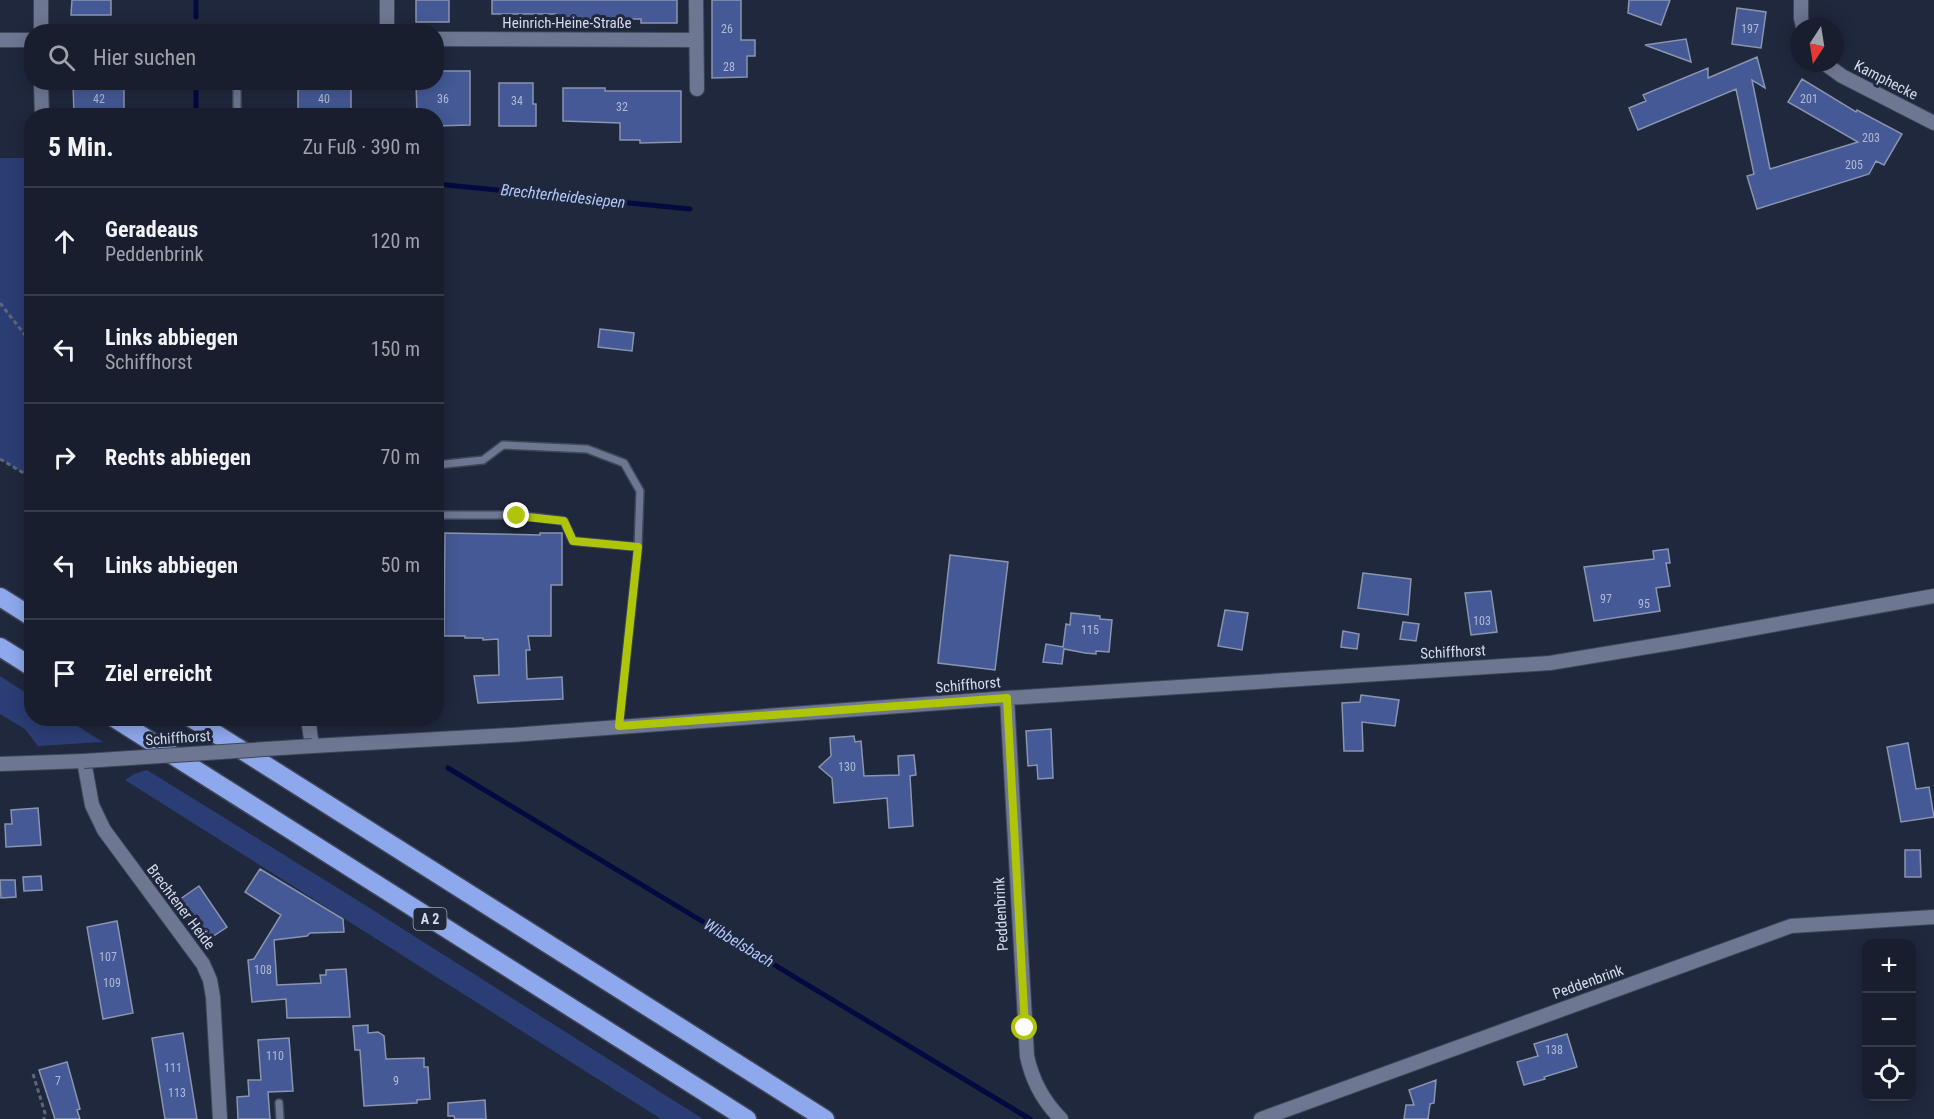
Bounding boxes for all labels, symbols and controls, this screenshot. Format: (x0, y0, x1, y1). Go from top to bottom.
street label: Heinrich-Heine-Straße (502, 14, 632, 32)
north arrow (1790, 18, 1844, 72)
house number: 26 (721, 22, 733, 36)
house number: 197 (1741, 22, 1759, 36)
search box (24, 24, 444, 90)
icon: search (45, 41, 78, 74)
text: Hier suchen (93, 45, 196, 70)
street label: Kamphecke (1851, 56, 1921, 104)
house number: 28 (723, 60, 735, 74)
house number: 42 (93, 92, 105, 106)
house number: 40 (318, 92, 330, 106)
house number: 36 (437, 92, 449, 106)
house number: 201 (1800, 92, 1818, 106)
house number: 34 (511, 94, 523, 108)
house number: 32 (616, 100, 628, 114)
house number: 203 (1862, 131, 1880, 145)
text: 5 Min. (48, 132, 114, 162)
text: Zu Fuß · 390 m (303, 135, 420, 159)
house number: 205 (1845, 158, 1863, 172)
water label: Brechterheidesiepen (500, 180, 626, 212)
text: Geradeaus (105, 217, 198, 242)
icon: ahead (48, 225, 81, 258)
text: 120 m (371, 229, 420, 253)
text: Peddenbrink (105, 242, 204, 266)
text: Links abbiegen (105, 325, 238, 350)
icon: left (48, 333, 81, 366)
text: 150 m (371, 337, 420, 361)
text: Schiffhorst (105, 350, 192, 374)
icon: right (48, 441, 81, 474)
text: Rechts abbiegen (105, 445, 251, 470)
text: 70 m (381, 445, 420, 469)
route end (503, 502, 529, 528)
icon: left (48, 549, 81, 582)
text: Links abbiegen (105, 553, 238, 578)
text: 50 m (381, 553, 420, 577)
house number: 97 (1600, 592, 1612, 606)
house number: 95 (1638, 597, 1650, 611)
house number: 103 (1473, 614, 1491, 628)
house number: 115 (1081, 623, 1099, 637)
street label: Schiffhorst (1420, 641, 1486, 663)
icon: arrive (48, 657, 81, 690)
text: Ziel erreicht (105, 661, 212, 686)
street label: Schiffhorst (935, 673, 1001, 697)
street label: Schiffhorst (145, 727, 211, 749)
house number: 130 (838, 760, 856, 774)
street label: Brechtener Heide (143, 861, 219, 953)
street label: Peddenbrink (990, 876, 1012, 951)
road number: A 2 (414, 908, 446, 930)
water label: Wibbelsbach (701, 915, 777, 971)
map controls (1862, 939, 1916, 1101)
button: + (1862, 939, 1916, 993)
house number: 107 (99, 950, 117, 964)
street label: Peddenbrink (1550, 961, 1626, 1003)
house number: 108 (254, 963, 272, 977)
house number: 109 (103, 976, 121, 990)
button: − (1862, 993, 1916, 1047)
route start (1011, 1014, 1037, 1040)
house number: 138 (1545, 1043, 1563, 1057)
button: locate (1862, 1047, 1916, 1101)
house number: 110 (266, 1049, 284, 1063)
house number: 111 (164, 1061, 182, 1075)
house number: 7 (55, 1074, 61, 1088)
house number: 9 (393, 1074, 399, 1088)
house number: 113 (168, 1086, 186, 1100)

